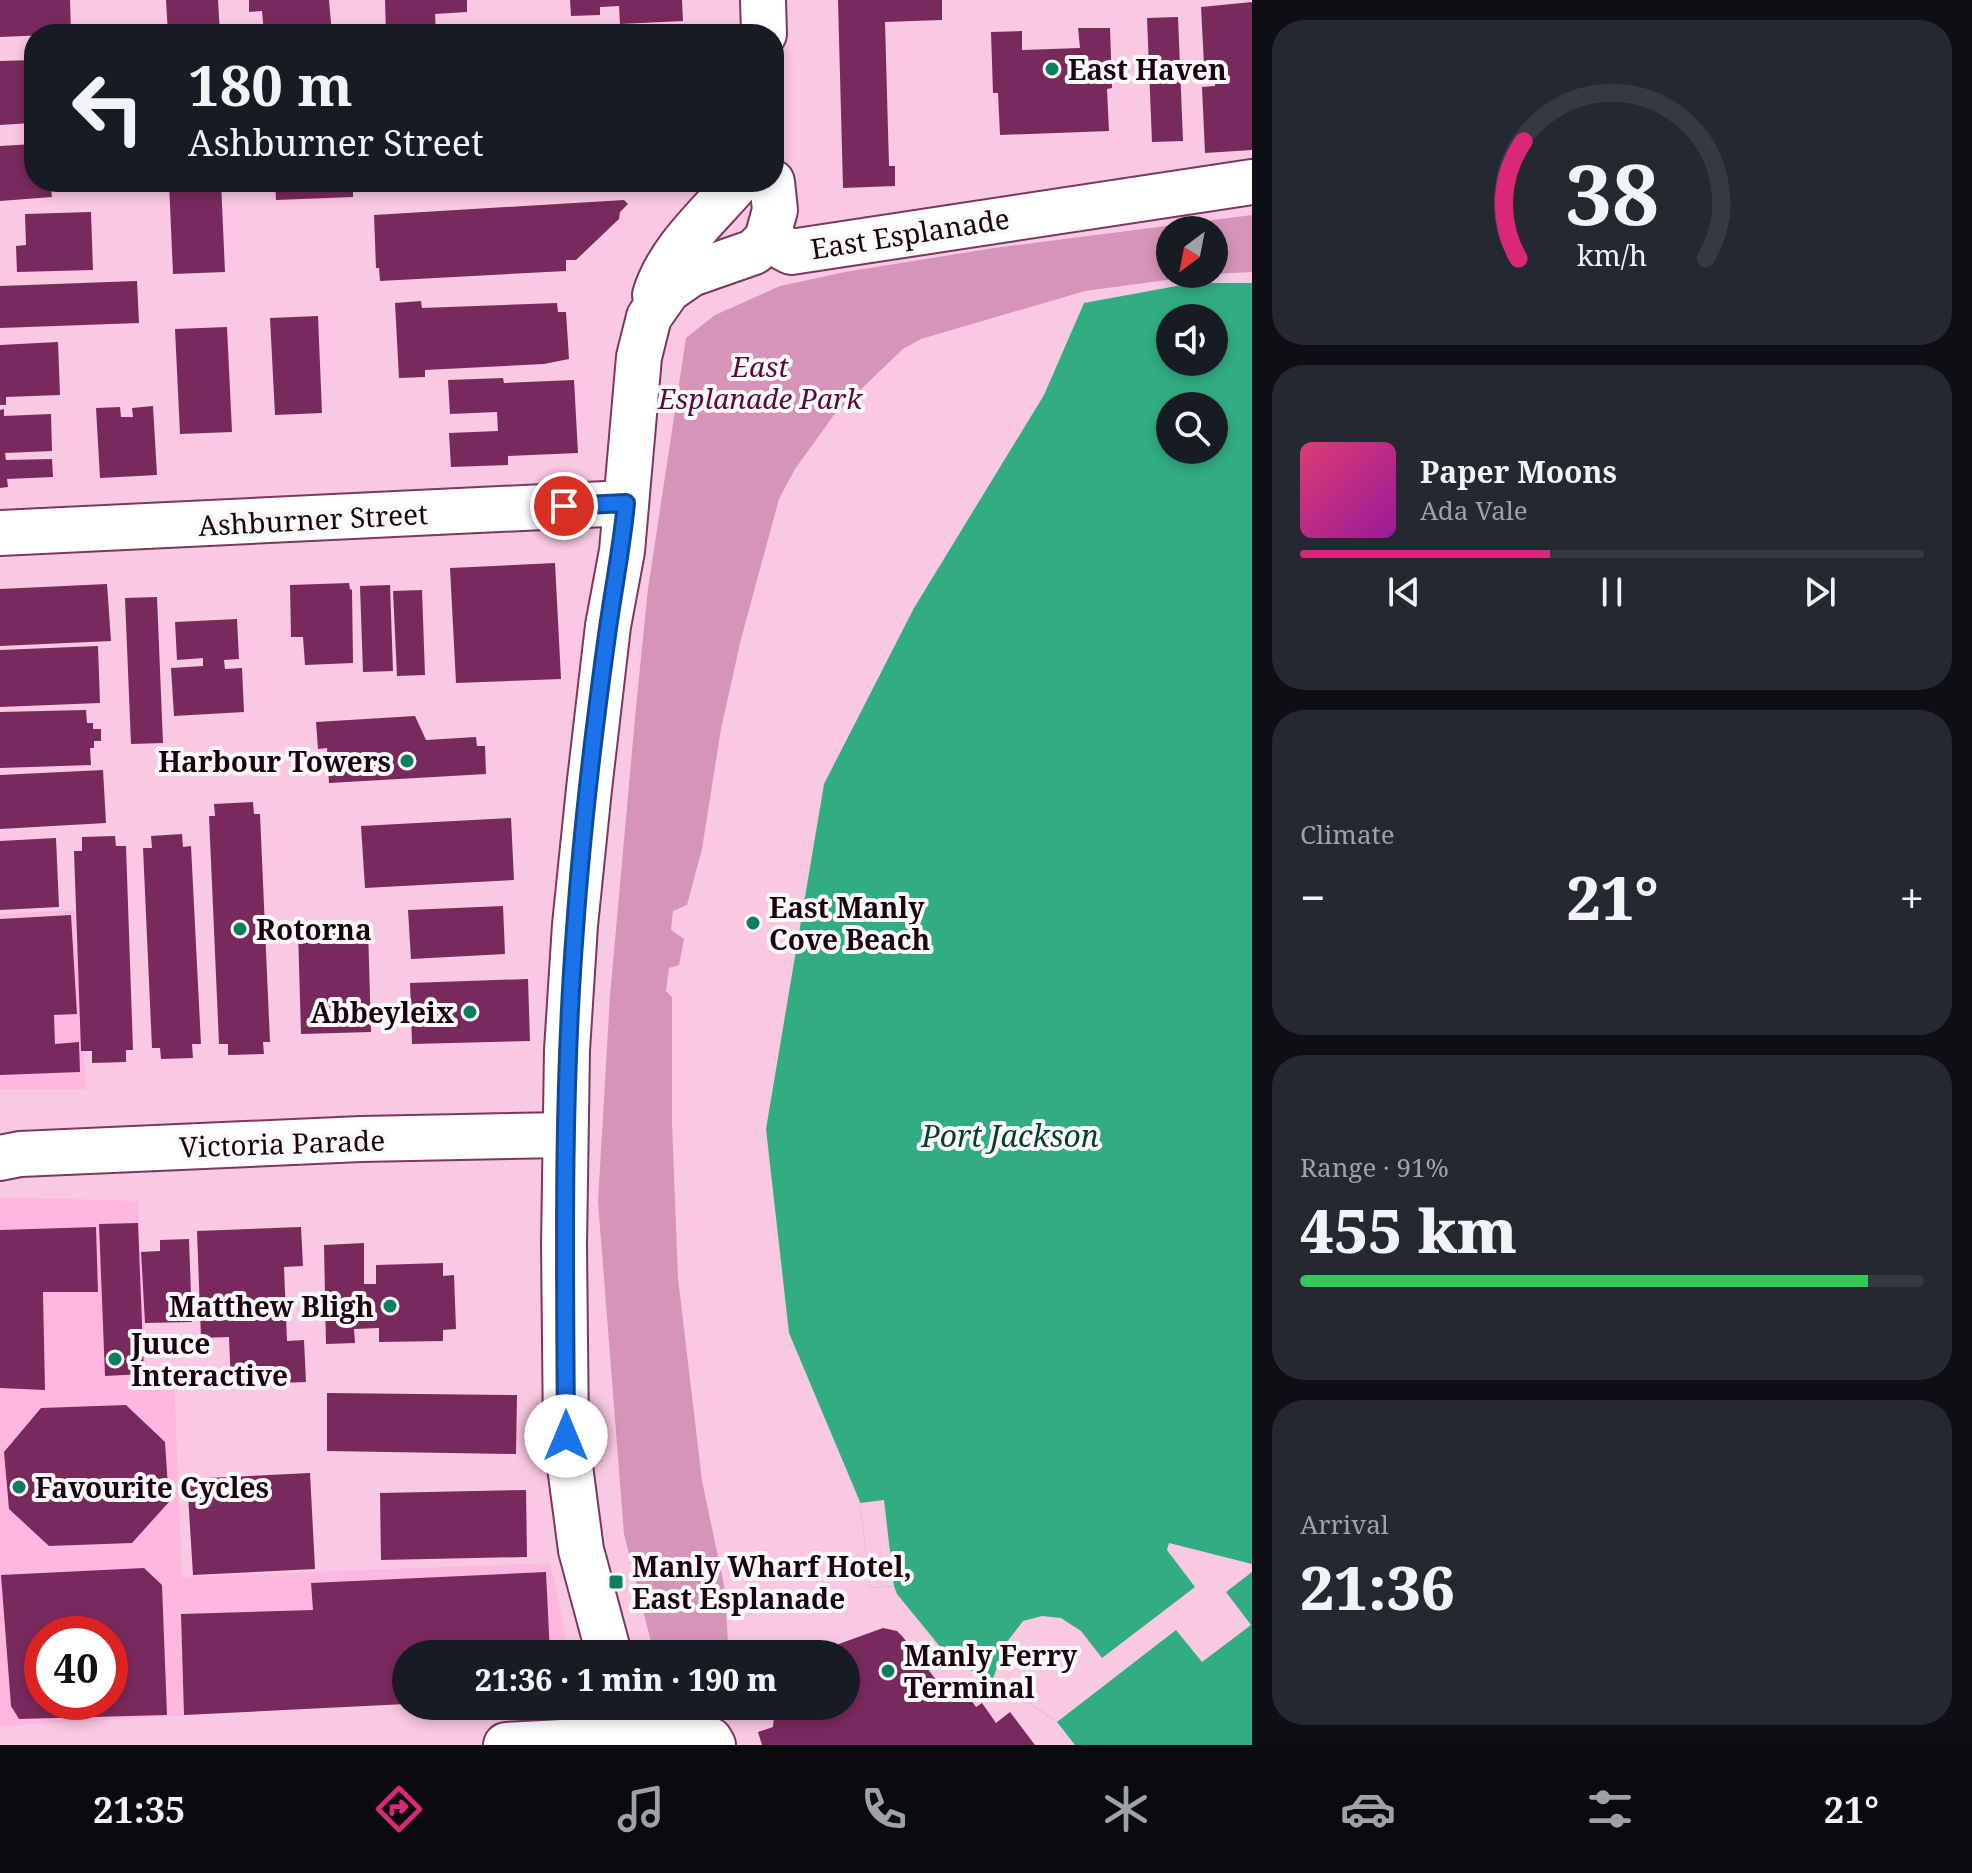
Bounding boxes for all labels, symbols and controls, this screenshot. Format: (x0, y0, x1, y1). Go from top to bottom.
text: 180 m (188, 46, 353, 122)
place label: East Haven (1068, 50, 1227, 88)
icon: left (56, 56, 160, 160)
marker: East Haven (1043, 60, 1061, 78)
text: Ashburner Street (188, 118, 484, 167)
text: 38 (1565, 135, 1659, 248)
street label: East Esplanade (808, 199, 1012, 267)
north arrow (1156, 216, 1228, 288)
map controls (1156, 216, 1228, 464)
text: km/h (1577, 235, 1647, 274)
button: sound (1156, 304, 1228, 376)
park label: East Esplanade Park (657, 347, 863, 417)
button: search (1156, 392, 1228, 464)
text: Paper Moons (1420, 451, 1617, 492)
pin (530, 472, 598, 540)
icon: arrive (542, 484, 586, 528)
text: Ada Vale (1420, 492, 1528, 528)
street label: Ashburner Street (197, 494, 429, 544)
icon: previous (1382, 570, 1426, 614)
icon: pause (1590, 570, 1634, 614)
icon: next (1798, 570, 1842, 614)
place label: Harbour Towers (158, 742, 391, 780)
marker: Harbour Towers (398, 752, 416, 770)
text: Climate (1300, 816, 1395, 852)
text: 21° (1566, 856, 1658, 938)
text: − (1300, 867, 1325, 927)
text: + (1899, 867, 1924, 927)
place label: East Manly Cove Beach (769, 888, 930, 958)
place label: Rotorna (256, 910, 372, 948)
marker: East Manly Cove Beach (744, 914, 762, 932)
marker: Rotorna (231, 920, 249, 938)
place label: Abbeyleix (311, 993, 454, 1031)
marker: Abbeyleix (461, 1003, 479, 1021)
water label: Port Jackson (920, 1115, 1099, 1156)
street label: Victoria Parade (178, 1120, 386, 1166)
text: Range · 91% (1300, 1149, 1449, 1185)
text: 455 km (1300, 1189, 1517, 1271)
place label: Matthew Bligh (169, 1287, 374, 1325)
marker: Matthew Bligh (381, 1297, 399, 1315)
place label: Juuce Interactive (130, 1324, 288, 1394)
marker: Juuce Interactive (106, 1350, 124, 1368)
position arrow (524, 1394, 608, 1478)
place label: Favourite Cycles (35, 1468, 269, 1506)
marker: Favourite Cycles (10, 1478, 28, 1496)
text: Arrival (1300, 1506, 1389, 1542)
text: 21:36 (1300, 1546, 1455, 1628)
place label: Manly Wharf Hotel, East Esplanade (632, 1547, 912, 1617)
marker: Manly Wharf Hotel, East Esplanade (607, 1573, 625, 1591)
speed limit sign: 40 (24, 1616, 128, 1720)
place label: Manly Ferry Terminal (904, 1636, 1078, 1706)
text: 21:36 · 1 min · 190 m (475, 1659, 777, 1700)
marker: Manly Ferry Terminal (879, 1662, 897, 1680)
icon: directions (371, 1781, 427, 1837)
icon: music (613, 1781, 669, 1837)
icon: phone (856, 1781, 912, 1837)
icon: climate (1098, 1781, 1154, 1837)
icon: car (1340, 1781, 1396, 1837)
icon: filters (1582, 1781, 1638, 1837)
text: 21:35 (93, 1785, 185, 1834)
text: 21° (1824, 1785, 1879, 1834)

